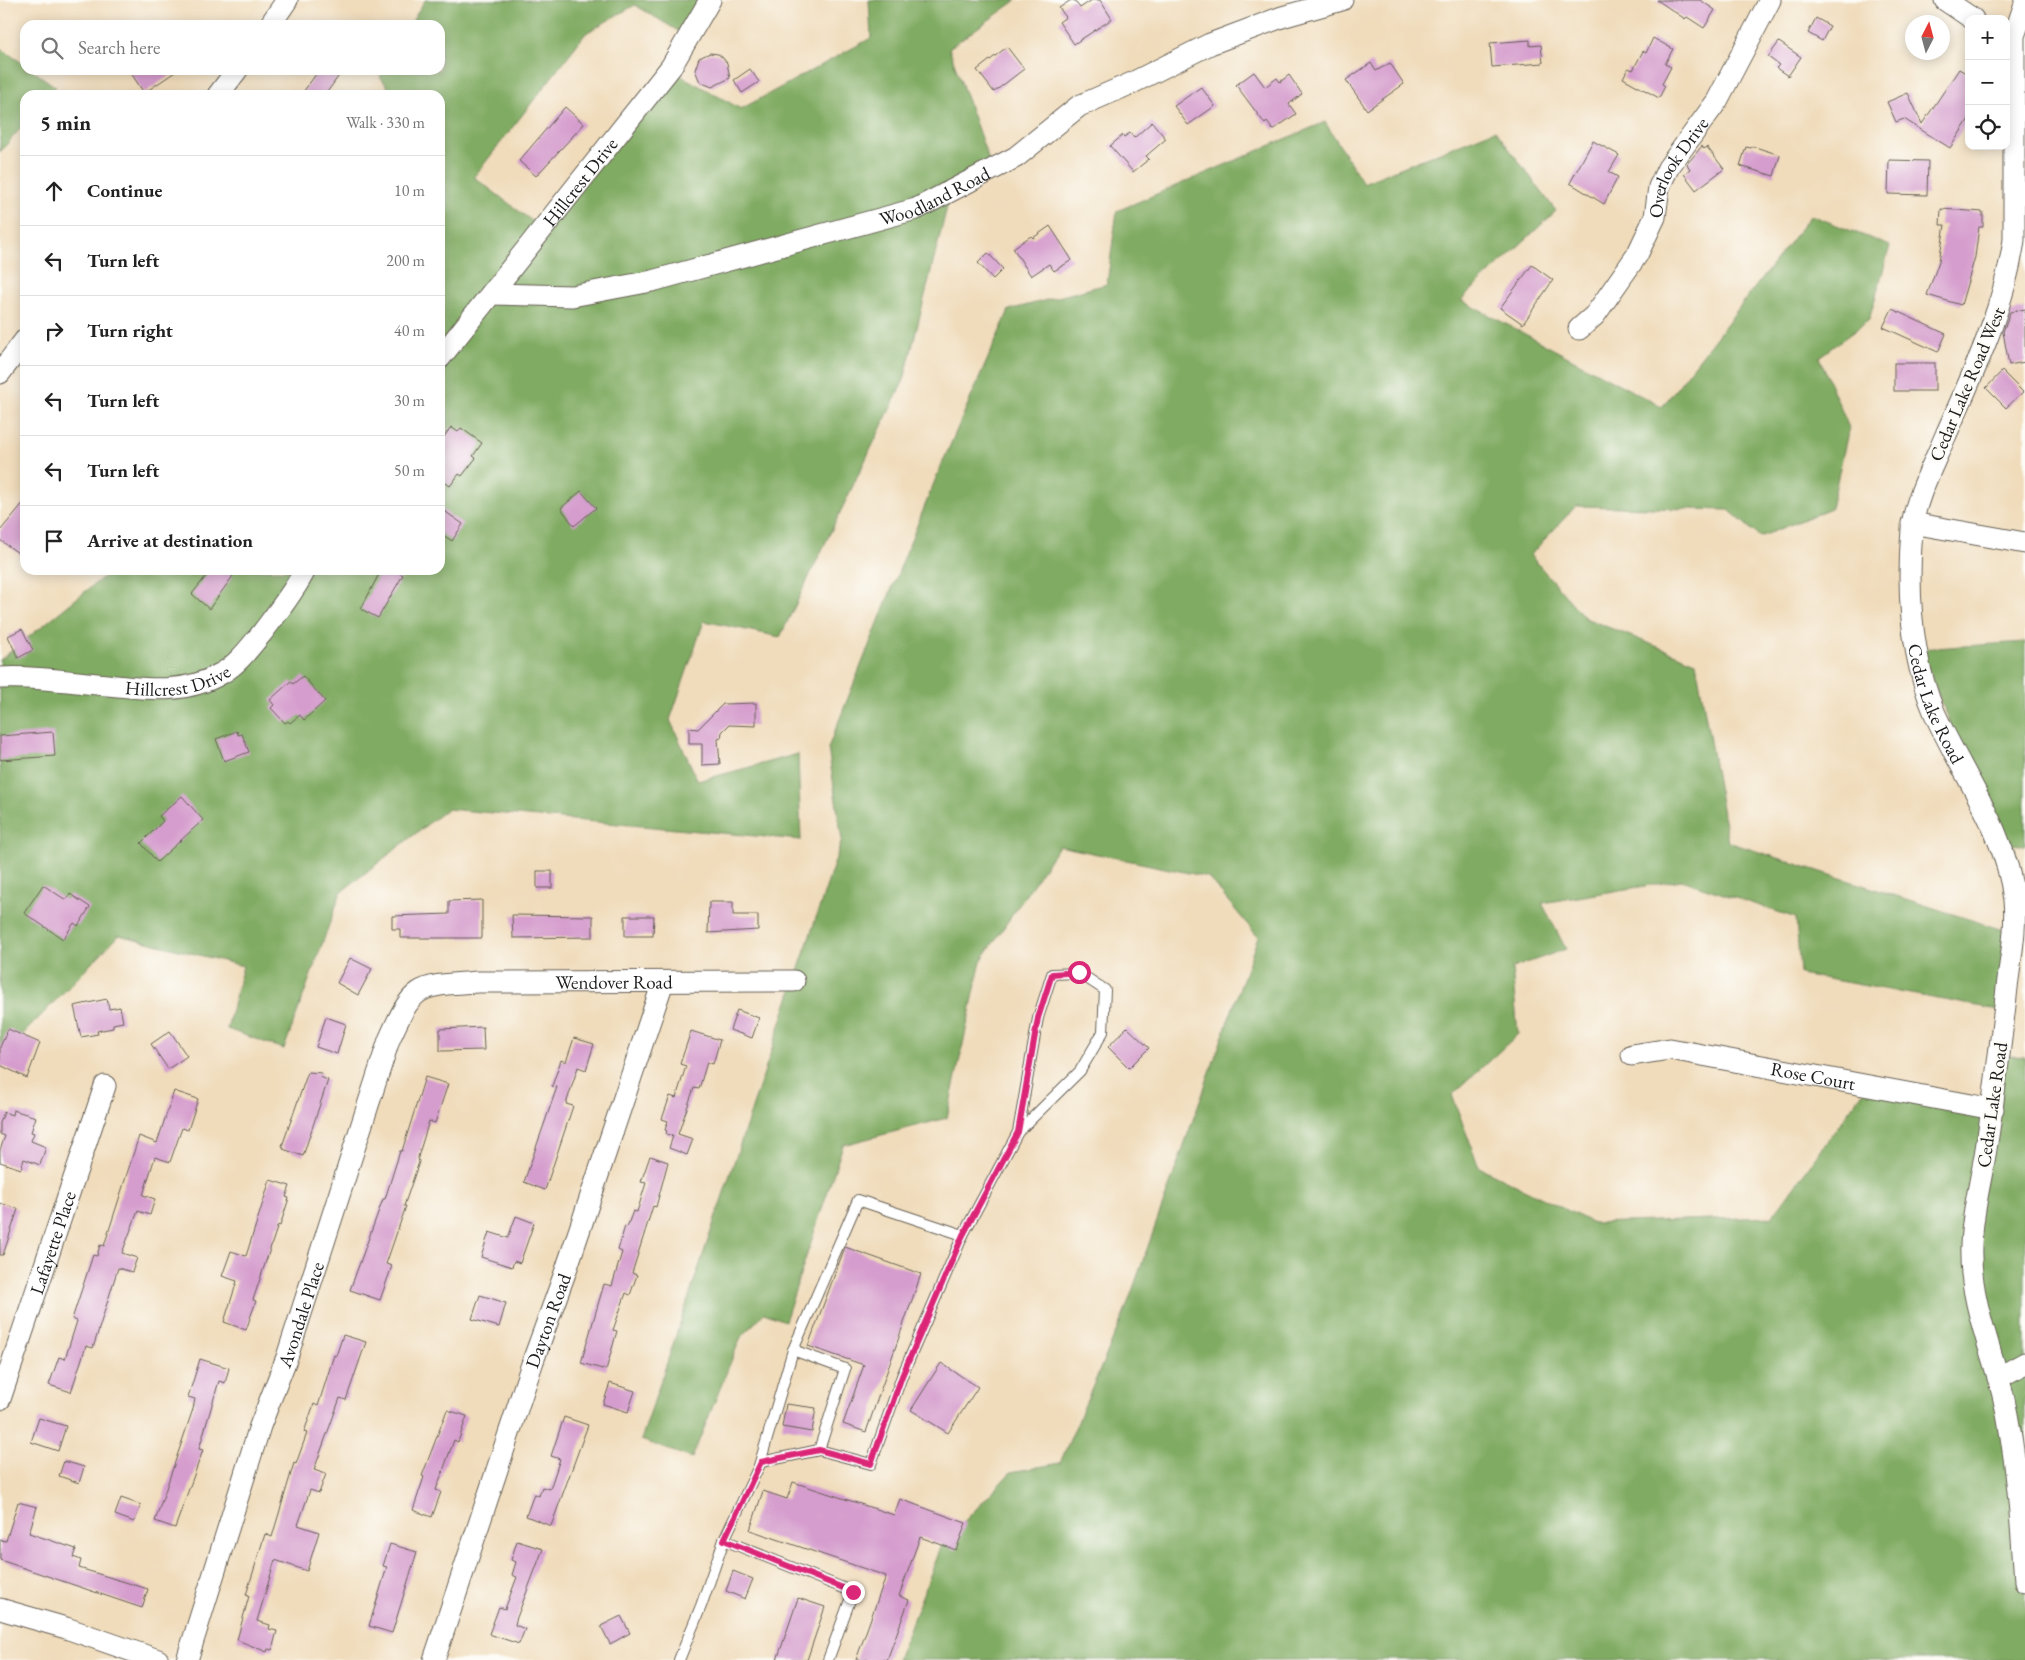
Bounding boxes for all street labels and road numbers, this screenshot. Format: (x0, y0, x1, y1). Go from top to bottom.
street label: Overlook Drive (1642, 112, 1714, 219)
street label: Hillcrest Drive (537, 132, 623, 231)
street label: Woodland Road (876, 160, 995, 231)
street label: Cedar Lake Road West (1923, 303, 2011, 465)
street label: Cedar Lake Road (1903, 642, 1970, 768)
street label: Hillcrest Drive (124, 659, 235, 701)
street label: Wendover Road (556, 969, 673, 994)
street label: Cedar Lake Road (1971, 1040, 2013, 1169)
street label: Rose Court (1769, 1055, 1857, 1096)
street label: Lafayette Place (24, 1188, 81, 1298)
street label: Avondale Place (271, 1258, 329, 1372)
street label: Dayton Road (519, 1269, 577, 1371)

